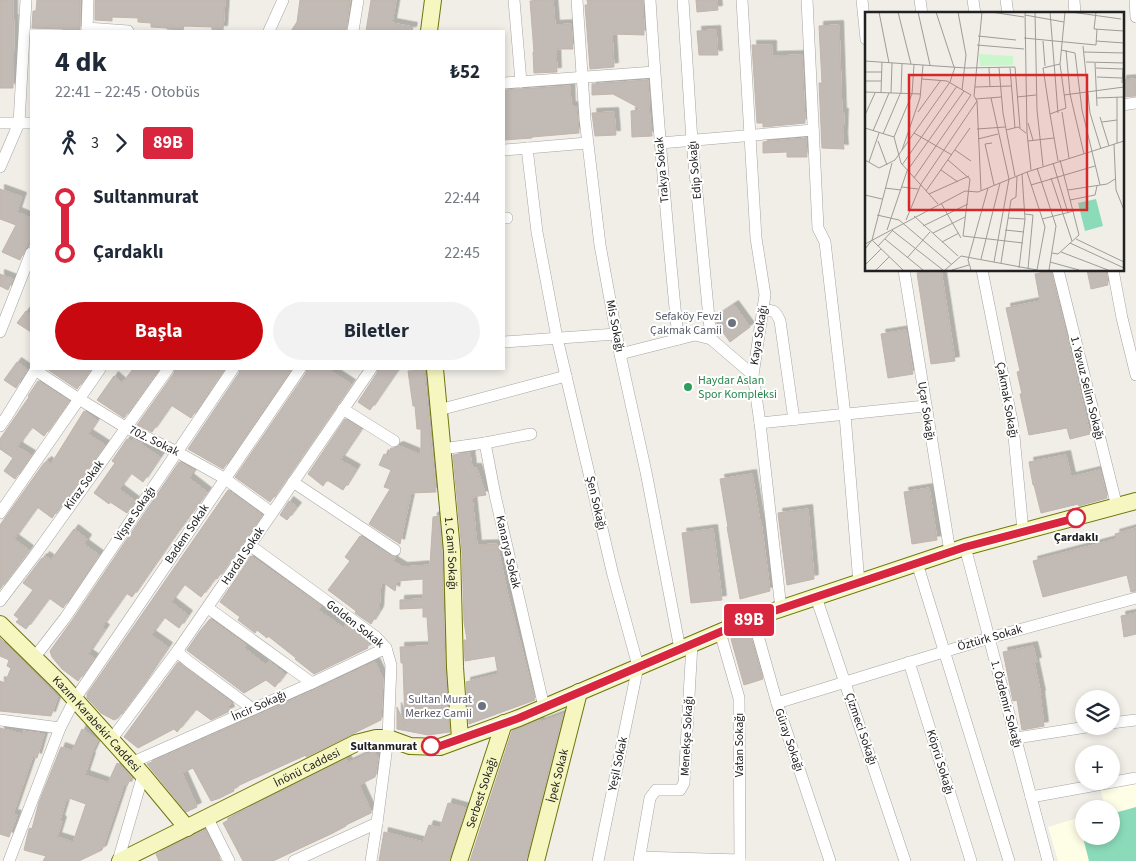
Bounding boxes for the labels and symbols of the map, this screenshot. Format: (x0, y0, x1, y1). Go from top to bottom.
inset map (865, 12, 1124, 271)
street label: Trakya Sokak (651, 136, 673, 204)
street label: Edip Sokağı (684, 140, 706, 200)
street label: Mis Sokağı (602, 298, 628, 354)
street label: Kaya Sokağı (746, 304, 772, 366)
place label: Sefaköy Fevzi Çakmak Camii (650, 308, 722, 339)
marker: Sefaköy Fevzi Çakmak Camii (726, 317, 738, 329)
street label: 1. Yavuz Selim Sokağı (1066, 334, 1108, 442)
street label: Çakmak Sokağı (992, 361, 1022, 439)
place label: Haydar Aslan Spor Kompleksi (698, 372, 777, 403)
street label: Uçar Sokağı (913, 380, 939, 442)
marker: Haydar Aslan Spor Kompleksi (682, 381, 694, 393)
street label: 702. Sokak (126, 422, 182, 460)
street label: Kiraz Sokak (60, 456, 108, 513)
street label: Şen Sokağı (582, 474, 610, 532)
street label: Vişne Sokağı (110, 483, 160, 545)
street label: Badem Sokak (161, 501, 213, 567)
marker: Çardaklı (1066, 508, 1086, 528)
street label: Kanarya Sokak (491, 514, 525, 590)
street label: 1. Cami Sokağı (440, 516, 462, 590)
street label: Hardal Sokak (217, 524, 269, 588)
place label: Çardaklı (1054, 529, 1098, 546)
street label: Golden Sokak (322, 596, 388, 652)
line badge: 89B (720, 604, 778, 636)
street label: Öztürk Sokak (956, 621, 1024, 655)
street label: 1. Özdemir Sokağı (986, 658, 1026, 750)
street label: Kazım Karabekir Caddesi (49, 672, 145, 776)
street label: İncir Sokağı (229, 686, 289, 726)
place label: Sultan Murat Merkez Camii (405, 691, 472, 722)
street label: Çizmeci Sokağı (841, 691, 881, 767)
street label: Menekşe Sokağı (676, 695, 698, 777)
marker: Sultan Murat Merkez Camii (476, 700, 488, 712)
street label: Güray Sokağı (770, 706, 808, 774)
street label: Vatan Sokağı (731, 713, 748, 777)
street label: Köprü Sokağı (922, 728, 958, 796)
street label: Yeşil Sokak (604, 735, 632, 794)
marker: Sultanmurat (421, 736, 441, 756)
place label: Sultanmurat (350, 738, 417, 755)
street label: İnönü Caddesi (271, 744, 343, 791)
street label: İpek Sokak (543, 747, 573, 804)
street label: Serbest Sokağı (462, 755, 501, 830)

